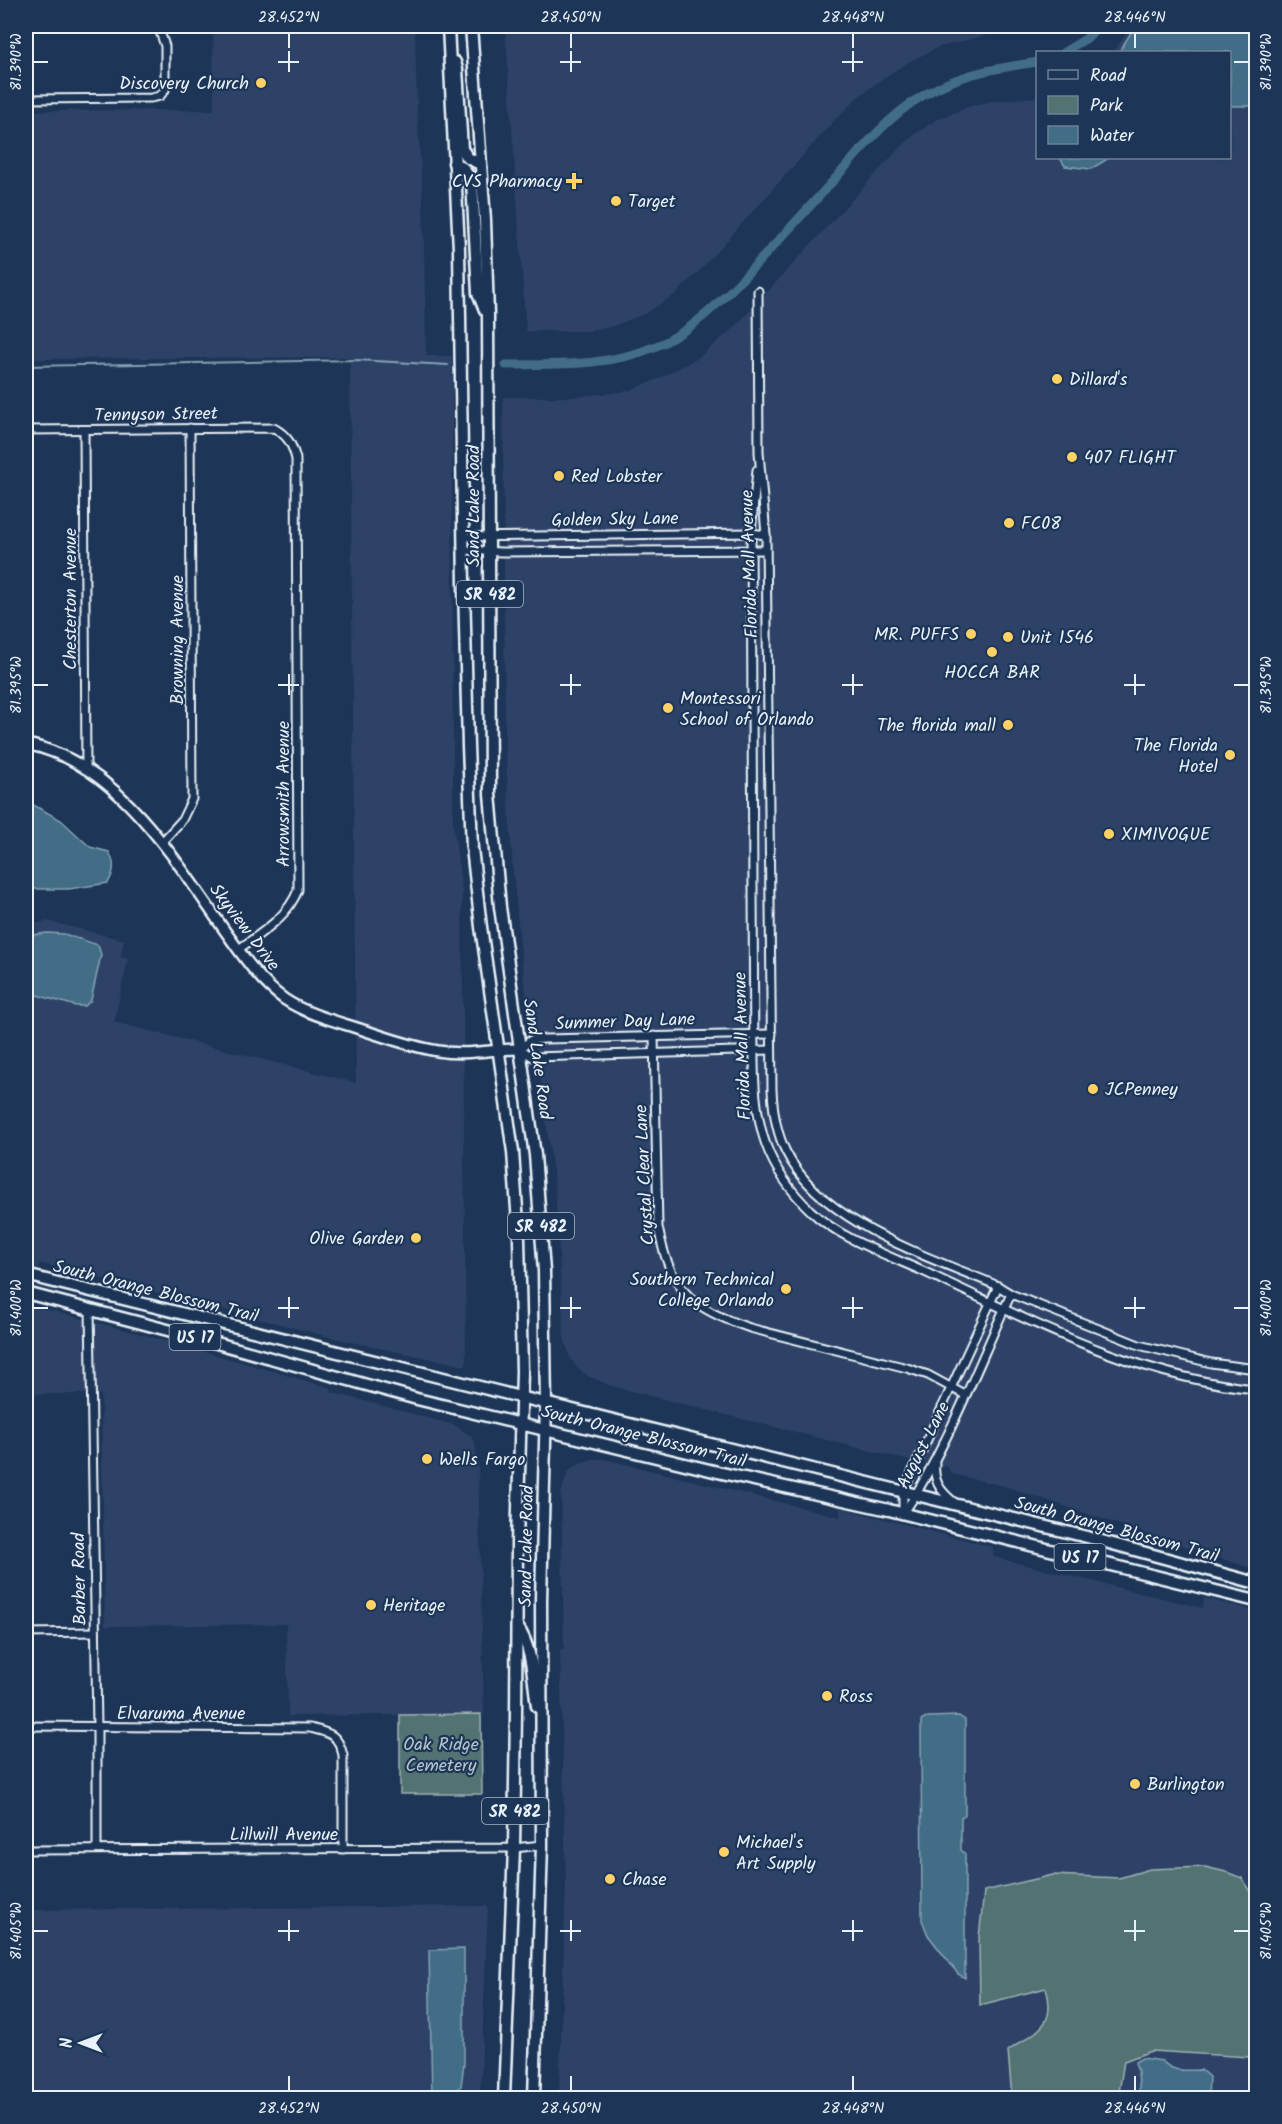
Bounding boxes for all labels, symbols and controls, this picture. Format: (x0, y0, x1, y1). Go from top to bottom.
text: 28.452°N (258, 6, 320, 30)
text: 28.450°N (541, 6, 601, 30)
text: 28.448°N (822, 6, 884, 30)
text: 28.446°N (1104, 6, 1166, 30)
text: 81.390°W (5, 33, 29, 91)
text: 81.390°W (1255, 33, 1279, 91)
legend (1036, 51, 1231, 159)
text: Road (1090, 62, 1127, 91)
place label: Discovery Church (119, 70, 249, 99)
marker: Discovery Church (254, 76, 268, 90)
text: Park (1090, 92, 1123, 121)
text: Water (1090, 122, 1135, 151)
place label: CVS Pharmacy (452, 168, 563, 197)
marker: CVS Pharmacy (567, 174, 581, 188)
place label: Target (628, 188, 677, 217)
marker: Target (609, 194, 623, 208)
place label: Dillard's (1069, 366, 1128, 395)
marker: Dillard's (1050, 372, 1064, 386)
street label: Tennyson Street (94, 400, 219, 431)
street label: Sand Lake Road (460, 444, 489, 567)
place label: 407 FLIGHT (1084, 444, 1177, 473)
marker: 407 FLIGHT (1065, 450, 1079, 464)
place label: Red Lobster (571, 463, 663, 492)
marker: Red Lobster (552, 469, 566, 483)
street label: Florida Mall Avenue (733, 489, 768, 639)
street label: Golden Sky Lane (551, 505, 679, 536)
place label: FC08 (1021, 510, 1061, 539)
marker: FC08 (1002, 516, 1016, 530)
street label: Chesterton Avenue (57, 528, 86, 670)
street label: Browning Avenue (164, 575, 193, 705)
road number: SR 482 (457, 581, 523, 607)
place label: MR. PUFFS (874, 621, 959, 650)
place label: Unit 1546 (1020, 624, 1094, 653)
marker: MR. PUFFS (964, 627, 978, 641)
marker: Unit 1546 (1001, 630, 1015, 644)
marker: HOCCA BAR (985, 645, 999, 659)
text: 81.395°W (5, 656, 29, 714)
text: 81.395°W (1255, 656, 1279, 714)
place label: HOCCA BAR (944, 659, 1040, 688)
place label: Montessori School of Orlando (680, 685, 814, 735)
marker: Montessori School of Orlando (661, 701, 675, 715)
place label: The florida mall (877, 712, 997, 741)
marker: The florida mall (1001, 718, 1015, 732)
street label: Arrowsmith Avenue (270, 721, 299, 867)
place label: The Florida Hotel (1134, 732, 1219, 782)
marker: The Florida Hotel (1223, 748, 1237, 762)
place label: XIMIVOGUE (1121, 821, 1211, 850)
marker: XIMIVOGUE (1102, 827, 1116, 841)
street label: Skyview Drive (201, 878, 286, 978)
street label: Florida Mall Avenue (726, 971, 761, 1121)
street label: Sand Lake Road (514, 997, 559, 1123)
street label: Summer Day Lane (555, 1006, 695, 1039)
place label: JCPenney (1105, 1076, 1178, 1105)
marker: JCPenney (1086, 1082, 1100, 1096)
street label: Crystal Clear Lane (627, 1104, 664, 1246)
road number: SR 482 (508, 1213, 574, 1239)
place label: Olive Garden (309, 1225, 404, 1254)
marker: Olive Garden (409, 1231, 423, 1245)
street label: South Orange Blossom Trail (50, 1253, 262, 1332)
place label: Southern Technical College Orlando (630, 1266, 775, 1316)
text: 81.400°W (5, 1279, 29, 1337)
text: 81.400°W (1255, 1279, 1279, 1337)
marker: Southern Technical College Orlando (779, 1282, 793, 1296)
road number: US 17 (170, 1324, 220, 1350)
street label: August Lane (890, 1397, 959, 1494)
street label: South Orange Blossom Trail (538, 1398, 750, 1477)
place label: Wells Fargo (439, 1446, 525, 1475)
marker: Wells Fargo (420, 1452, 434, 1466)
street label: Sand Lake Road (512, 1484, 543, 1607)
street label: South Orange Blossom Trail (1011, 1489, 1223, 1572)
street label: Barber Road (65, 1531, 96, 1626)
road number: US 17 (1054, 1544, 1106, 1570)
place label: Heritage (383, 1592, 445, 1621)
marker: Heritage (364, 1598, 378, 1612)
place label: Ross (839, 1683, 873, 1712)
marker: Ross (820, 1689, 834, 1703)
street label: Elvaruma Avenue (117, 1700, 245, 1729)
park label: Oak Ridge Cemetery (403, 1731, 479, 1781)
place label: Burlington (1147, 1771, 1225, 1800)
marker: Burlington (1128, 1777, 1142, 1791)
road number: SR 482 (482, 1798, 548, 1824)
street label: Lillwill Avenue (230, 1821, 338, 1850)
place label: Michael's Art Supply (736, 1829, 816, 1879)
marker: Michael's Art Supply (717, 1845, 731, 1859)
place label: Chase (622, 1866, 667, 1895)
marker: Chase (603, 1872, 617, 1886)
text: 81.405°W (5, 1902, 29, 1960)
text: 81.405°W (1255, 1902, 1279, 1960)
north arrow (51, 2013, 111, 2073)
text: N (55, 2038, 80, 2048)
text: 28.452°N (258, 2097, 320, 2121)
text: 28.450°N (541, 2097, 601, 2121)
text: 28.448°N (822, 2097, 884, 2121)
text: 28.446°N (1104, 2097, 1166, 2121)

